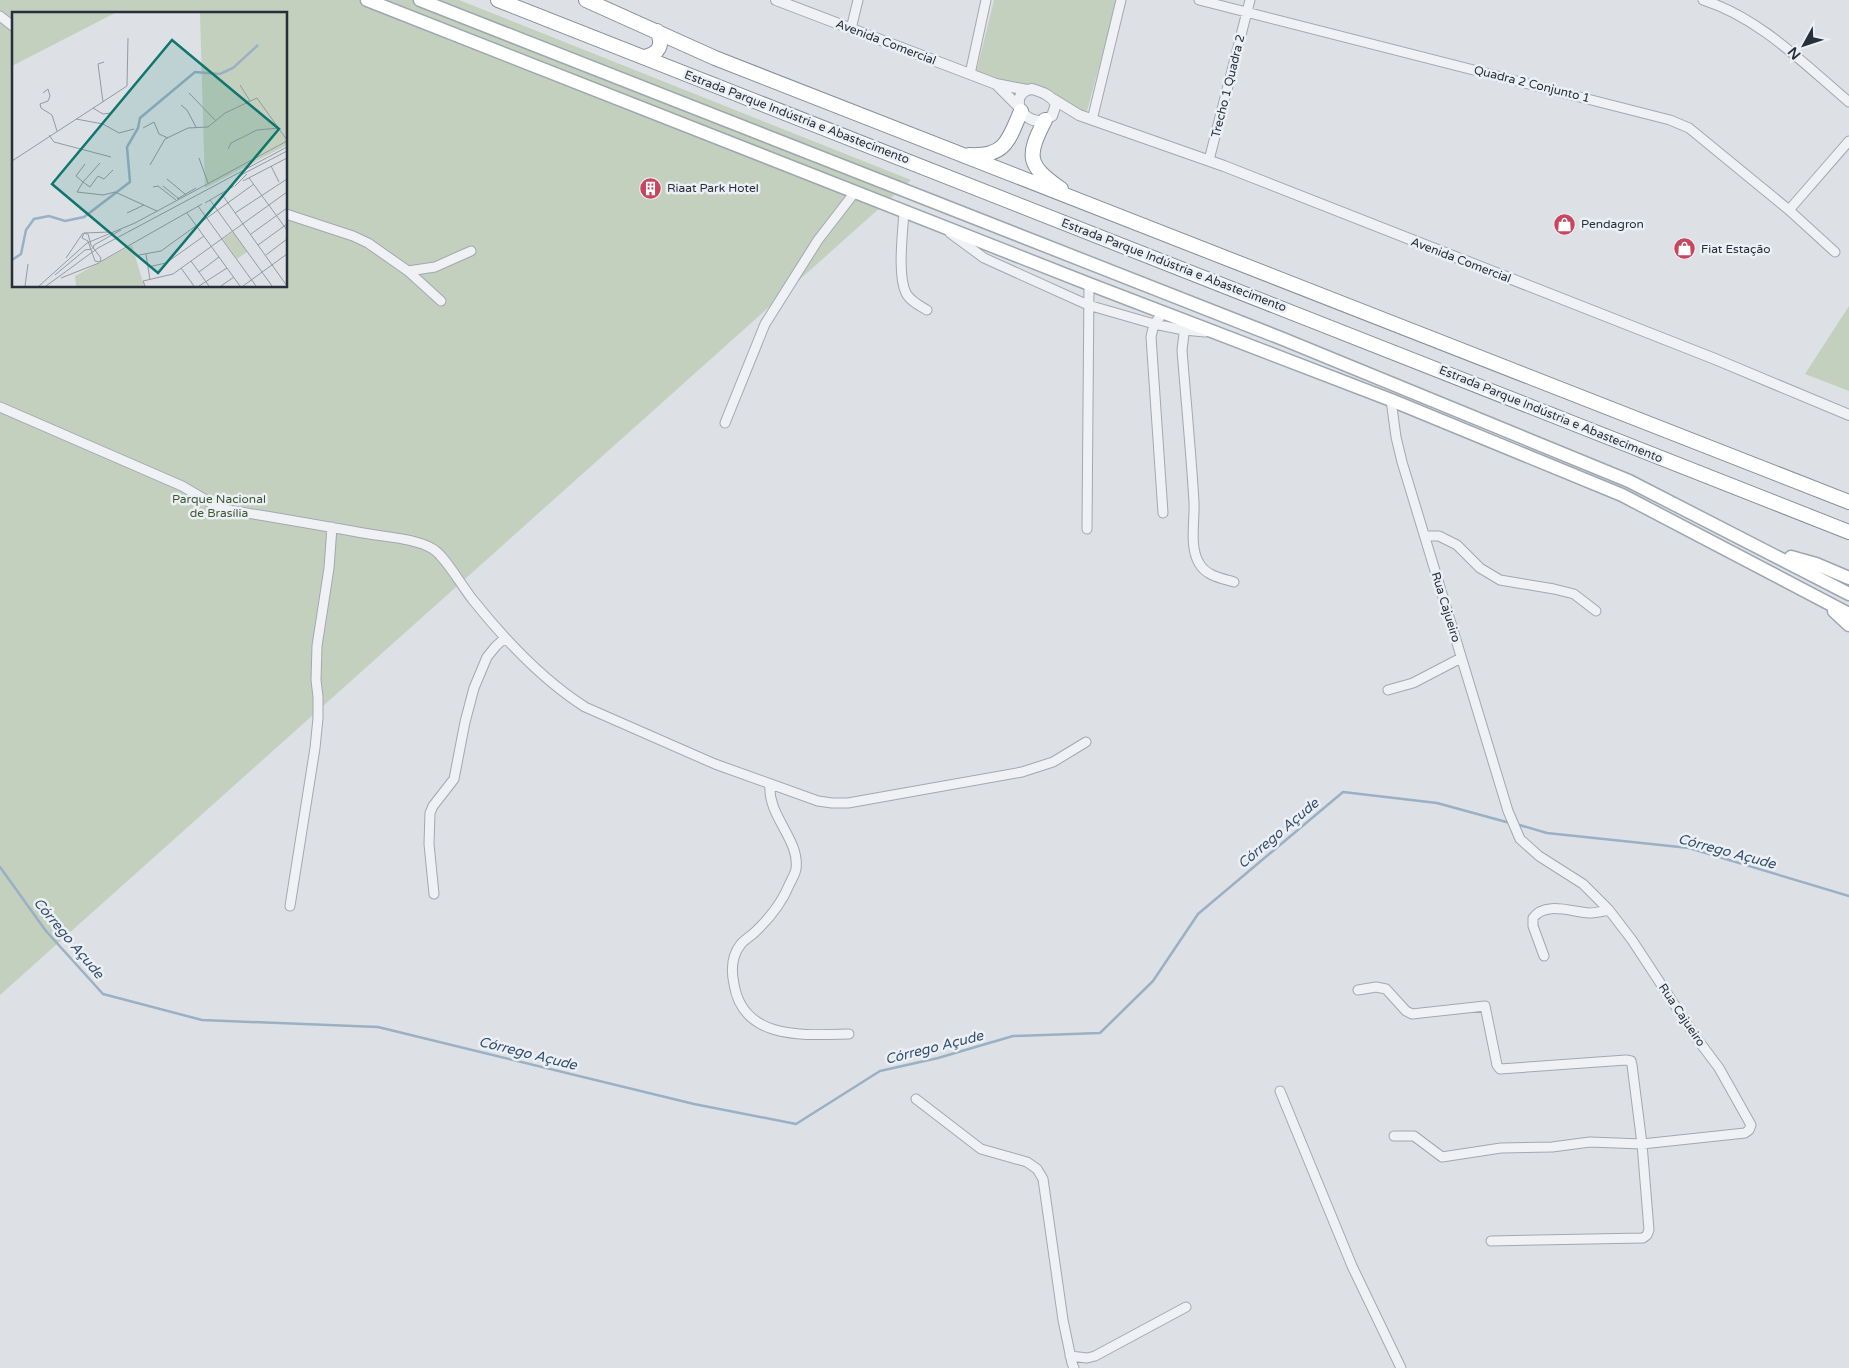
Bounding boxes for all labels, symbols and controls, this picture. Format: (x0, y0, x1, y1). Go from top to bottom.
inset map (12, 12, 288, 288)
street label: Avenida Comercial (834, 16, 938, 68)
north arrow (1779, 20, 1829, 70)
street label: Trecho 1 Quadra 2 (1208, 33, 1248, 139)
text: N (1784, 43, 1805, 63)
street label: Quadra 2 Conjunto 1 (1473, 63, 1591, 105)
street label: Estrada Parque Indústria e Abastecimento (683, 67, 911, 167)
building icon: Riaat Park Hotel (639, 176, 663, 200)
place label: Riaat Park Hotel (667, 181, 759, 195)
shop icon: Pendagron (1553, 212, 1577, 236)
street label: Estrada Parque Indústria e Abastecimento (1060, 215, 1288, 315)
place label: Pendagron (1581, 217, 1644, 231)
street label: Avenida Comercial (1409, 234, 1513, 286)
shop icon: Fiat Estação (1673, 237, 1697, 261)
place label: Fiat Estação (1701, 242, 1771, 256)
street label: Estrada Parque Indústria e Abastecimento (1437, 363, 1665, 465)
park label: Parque Nacional de Brasília (172, 492, 266, 520)
street label: Rua Cajueiro (1429, 570, 1463, 644)
water label: Córrego Açude (1234, 794, 1323, 872)
water label: Córrego Açude (1676, 830, 1779, 873)
water label: Córrego Açude (30, 894, 108, 983)
street label: Rua Cajueiro (1656, 981, 1708, 1049)
water label: Córrego Açude (883, 1027, 986, 1068)
water label: Córrego Açude (477, 1033, 580, 1074)

